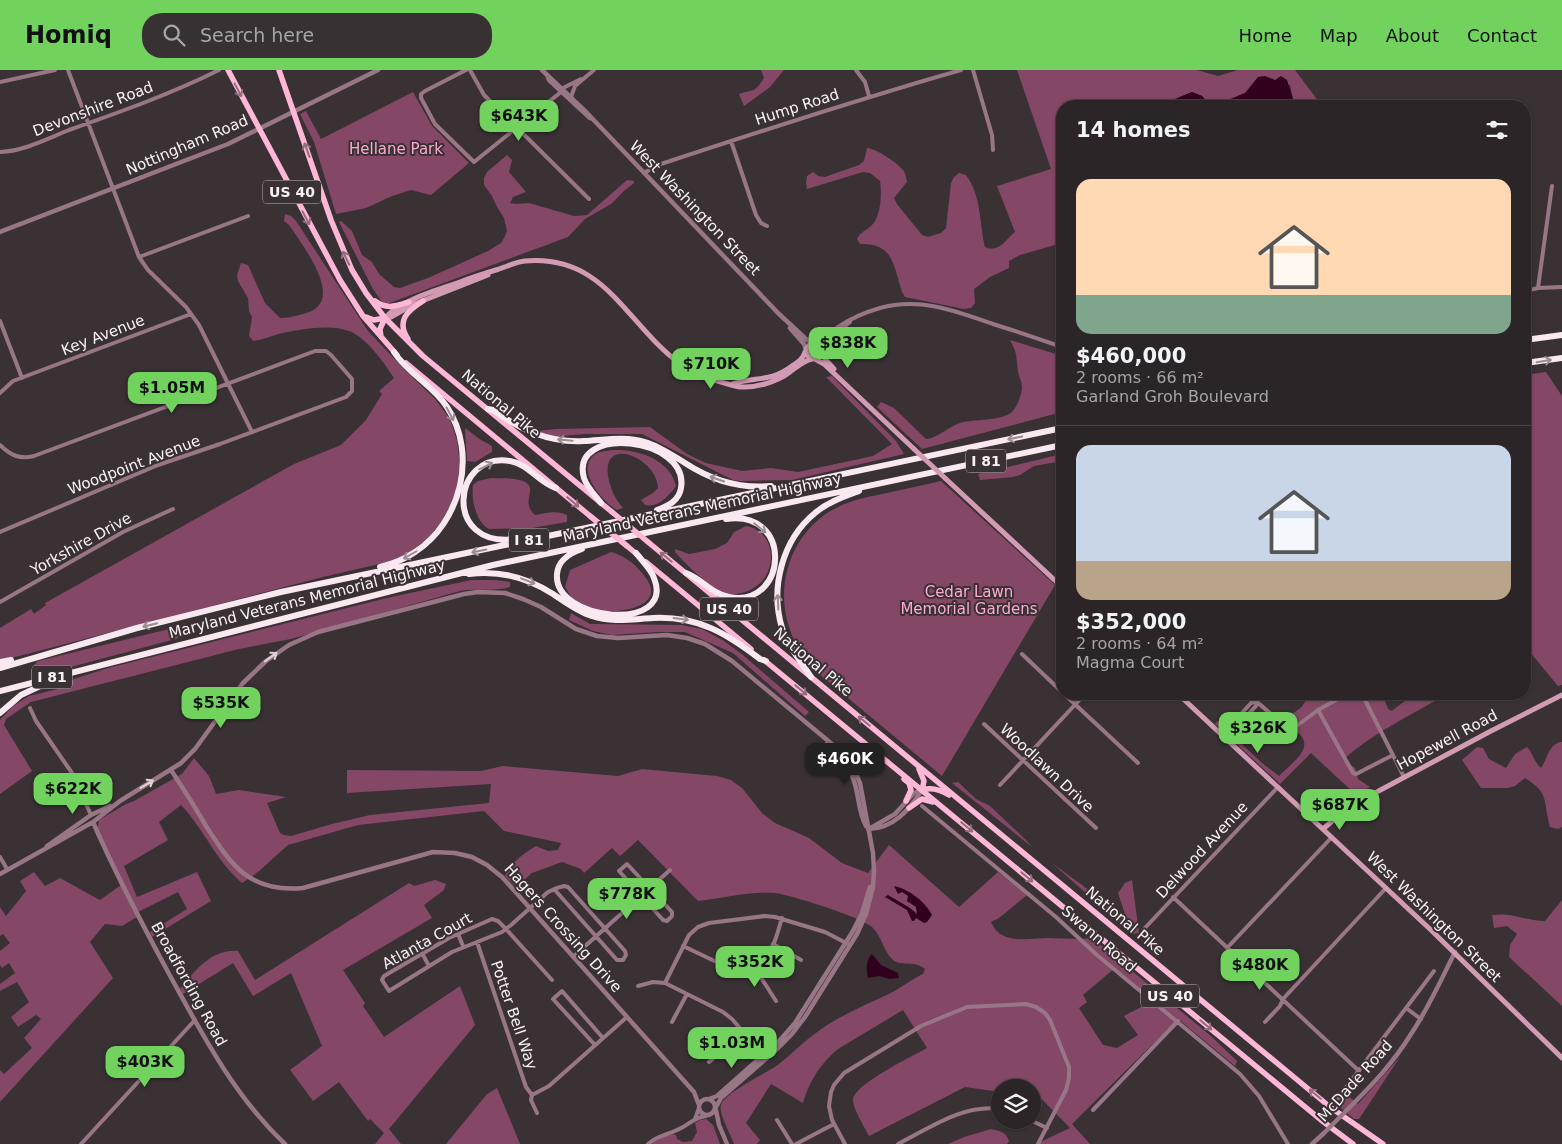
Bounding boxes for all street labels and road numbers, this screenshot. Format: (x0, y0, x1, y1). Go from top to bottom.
street label: Devonshire Road (30, 78, 156, 140)
street label: Hump Road (753, 85, 841, 129)
street label: Nottingham Road (123, 111, 251, 179)
street label: West Washington Street (626, 137, 764, 279)
road number: US 40 (263, 180, 321, 204)
street label: Key Avenue (59, 311, 147, 359)
street label: National Pike (458, 366, 544, 442)
street label: Woodpoint Avenue (65, 431, 203, 499)
road number: I 81 (966, 450, 1006, 472)
street label: Maryland Veterans Memorial Highway (561, 470, 843, 546)
street label: Yorkshire Drive (27, 509, 135, 580)
road number: I 81 (509, 528, 549, 552)
street label: Maryland Veterans Memorial Highway (167, 556, 447, 642)
road number: US 40 (700, 598, 758, 620)
street label: National Pike (770, 624, 856, 700)
road number: I 81 (32, 666, 72, 688)
street label: Hopewell Road (1394, 706, 1500, 774)
street label: Woodlawn Drive (996, 720, 1098, 816)
street label: Delwood Avenue (1153, 798, 1251, 902)
street label: West Washington Street (1363, 848, 1505, 986)
street label: Hagers Crossing Drive (500, 860, 626, 996)
street label: National Pike (1082, 883, 1168, 959)
street label: Swann Road (1058, 902, 1140, 976)
street label: Atlanta Court (379, 909, 475, 973)
street label: Broadfording Road (147, 919, 231, 1049)
street label: Potter Bell Way (487, 958, 541, 1072)
road number: US 40 (1141, 984, 1199, 1008)
street label: McDade Road (1314, 1037, 1396, 1125)

